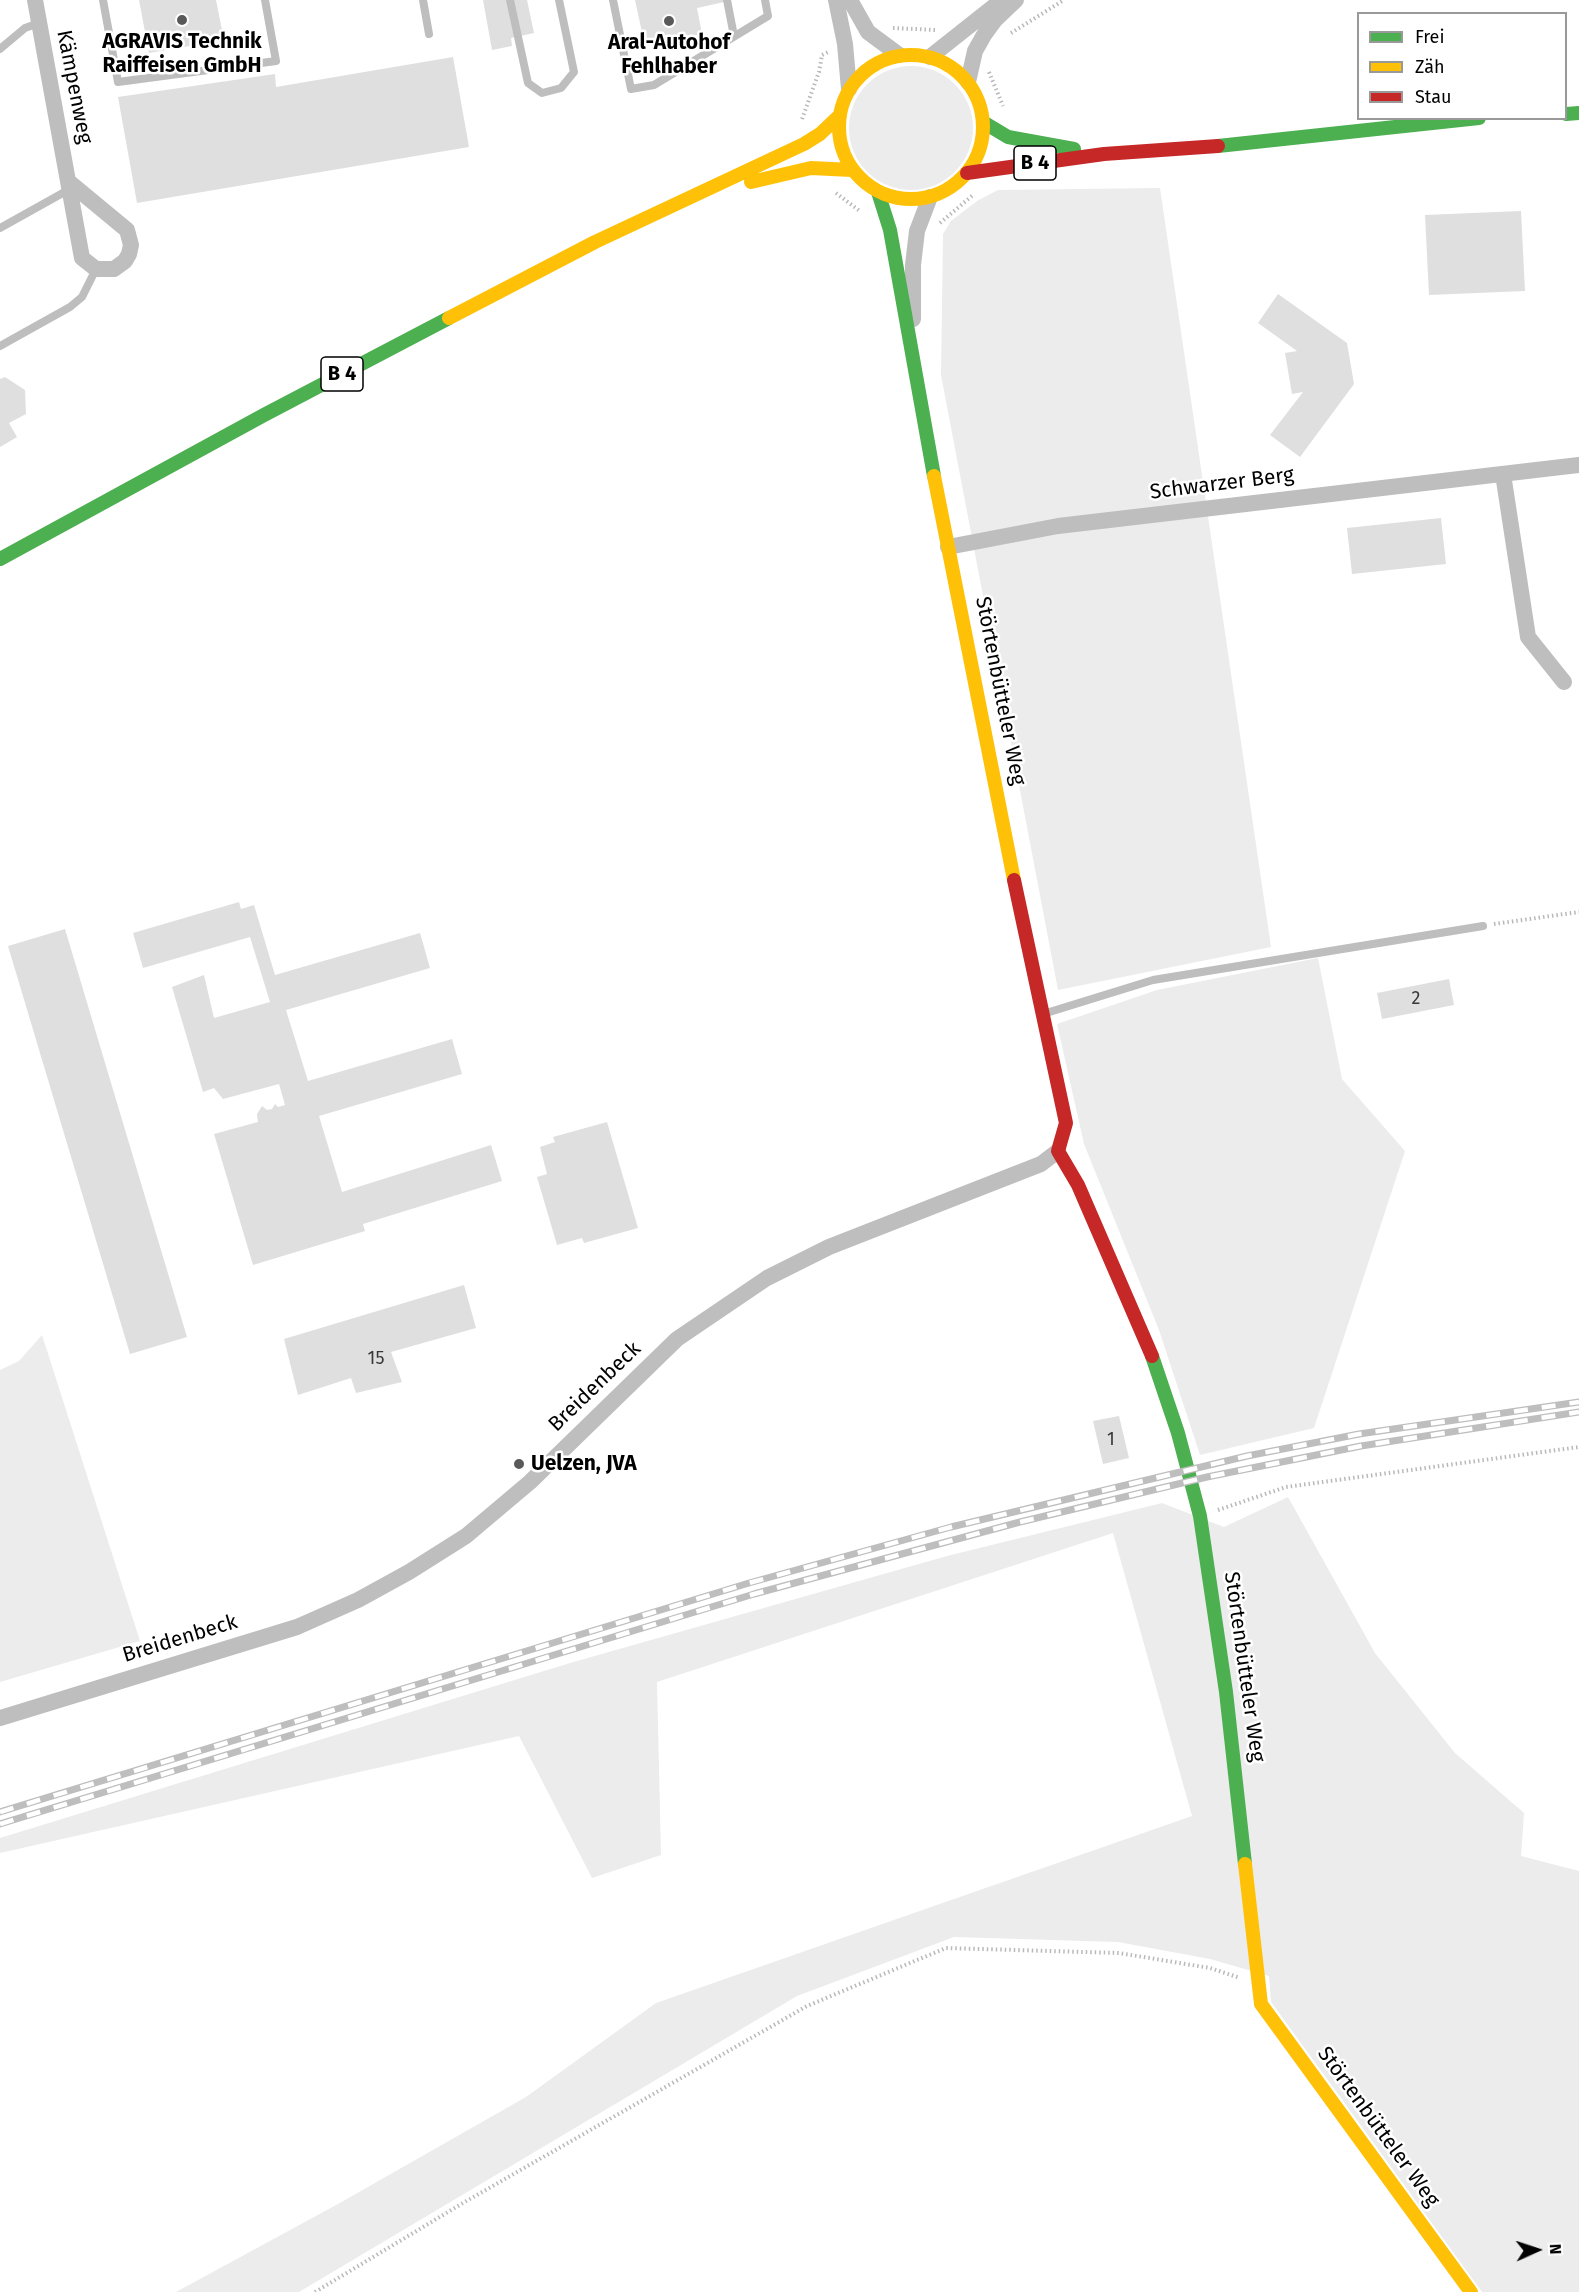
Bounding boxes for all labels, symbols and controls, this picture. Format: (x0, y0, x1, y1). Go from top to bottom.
legend (1357, 12, 1567, 120)
marker: AGRAVIS Technik Raiffeisen GmbH (175, 13, 189, 27)
marker: Aral-Autohof Fehlhaber (662, 14, 676, 28)
text: Frei (1415, 26, 1445, 48)
street label: Kämpenweg (51, 28, 97, 146)
place label: AGRAVIS Technik Raiffeisen GmbH (102, 29, 262, 79)
place label: Aral-Autohof Fehlhaber (608, 30, 730, 80)
text: Zäh (1415, 56, 1444, 78)
text: Stau (1415, 86, 1451, 108)
road number: B 4 (1014, 146, 1056, 180)
road number: B 4 (321, 357, 363, 391)
street label: Schwarzer Berg (1149, 463, 1295, 505)
street label: Störtenbütteler Weg (969, 594, 1031, 788)
house number: 2 (1412, 988, 1420, 1010)
street label: Breidenbeck (544, 1337, 646, 1437)
house number: 15 (368, 1348, 384, 1370)
house number: 1 (1107, 1429, 1115, 1451)
place label: Uelzen, JVA (531, 1451, 637, 1477)
marker: Uelzen, JVA (512, 1457, 526, 1471)
street label: Störtenbütteler Weg (1218, 1570, 1270, 1764)
street label: Breidenbeck (120, 1610, 240, 1668)
street label: Störtenbütteler Weg (1311, 2042, 1445, 2212)
north arrow (1507, 2220, 1567, 2280)
text: N (1546, 2243, 1565, 2255)

